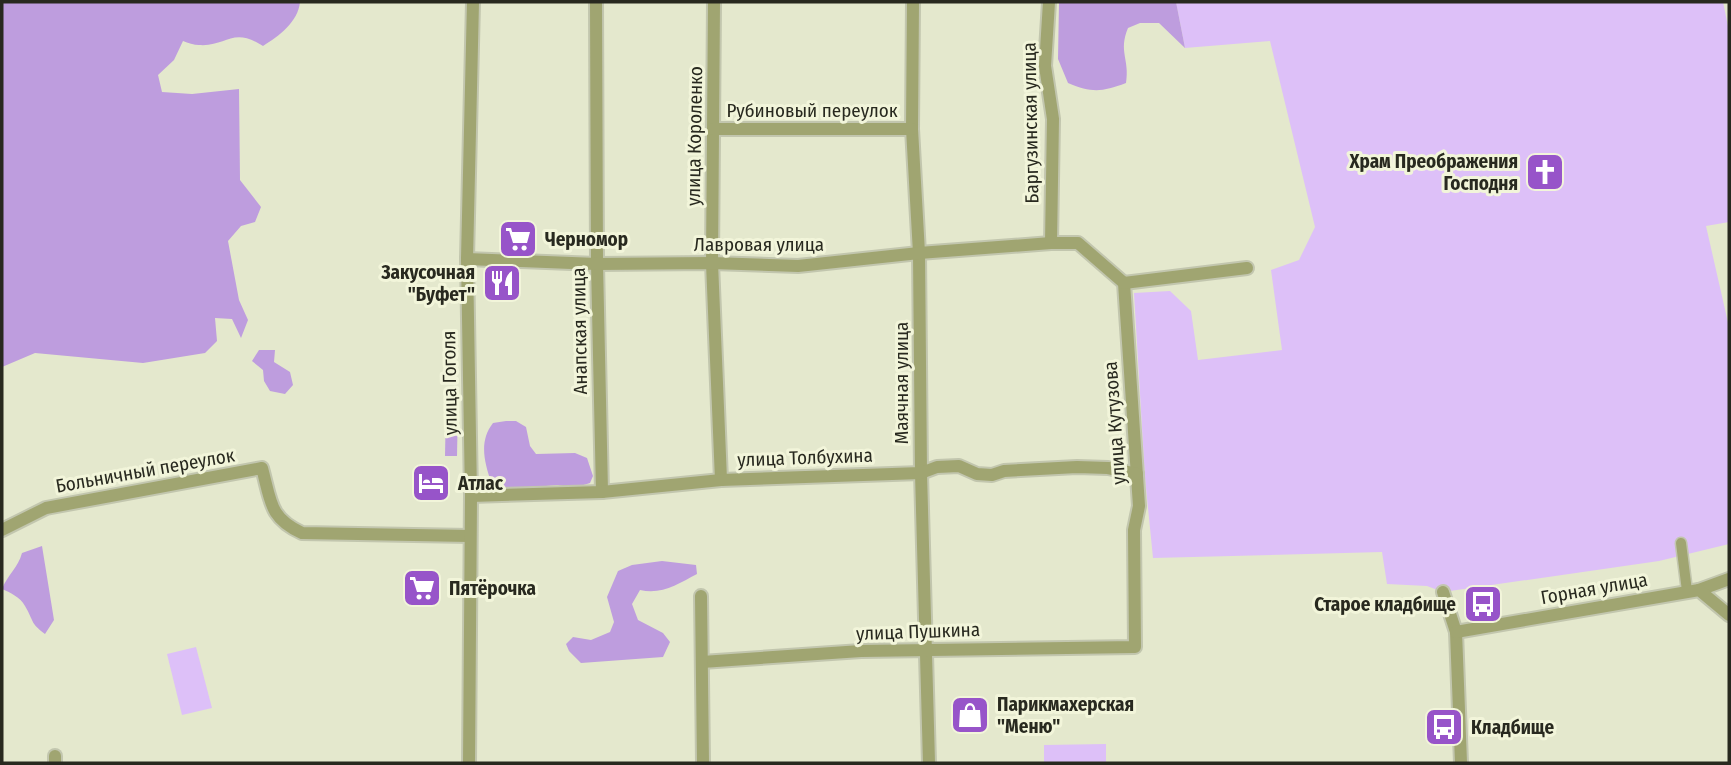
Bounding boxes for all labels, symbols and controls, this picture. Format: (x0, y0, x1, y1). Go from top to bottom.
street label: Баргузинская улица (1018, 42, 1043, 204)
street label: улица Короленко (682, 66, 707, 206)
street label: Рубиновый переулок (726, 99, 898, 122)
place label: Храм Преображения Господня (1348, 150, 1518, 195)
church icon: Храм Преображения Господня (1524, 151, 1566, 193)
supermarket icon: Черномор (497, 218, 539, 260)
place label: Черномор (545, 228, 628, 251)
street label: Лавровая улица (694, 233, 824, 256)
place label: Закусочная "Буфет" (380, 261, 475, 306)
restaurant icon: Закусочная "Буфет" (481, 262, 523, 304)
street label: Анапская улица (567, 267, 592, 395)
street label: Маячная улица (890, 322, 913, 444)
street label: улица Гоголя (437, 330, 462, 436)
street label: улица Кутузова (1099, 361, 1130, 485)
street label: Больничный переулок (54, 443, 236, 498)
street label: улица Толбухина (737, 444, 873, 471)
hotel icon: Атлас (410, 462, 452, 504)
place label: Атлас (457, 472, 504, 495)
supermarket icon: Пятёрочка (401, 567, 443, 609)
street label: Горная улица (1539, 568, 1649, 609)
place label: Пятёрочка (449, 577, 536, 600)
bus stop icon: Старое кладбище (1462, 583, 1504, 625)
place label: Старое кладбище (1314, 593, 1456, 616)
street label: улица Пушкина (856, 618, 980, 645)
place label: Парикмахерская "Меню" (997, 693, 1134, 738)
shop icon: Парикмахерская "Меню" (949, 694, 991, 736)
bus stop icon: Кладбище (1423, 706, 1465, 748)
place label: Кладбище (1471, 716, 1554, 739)

